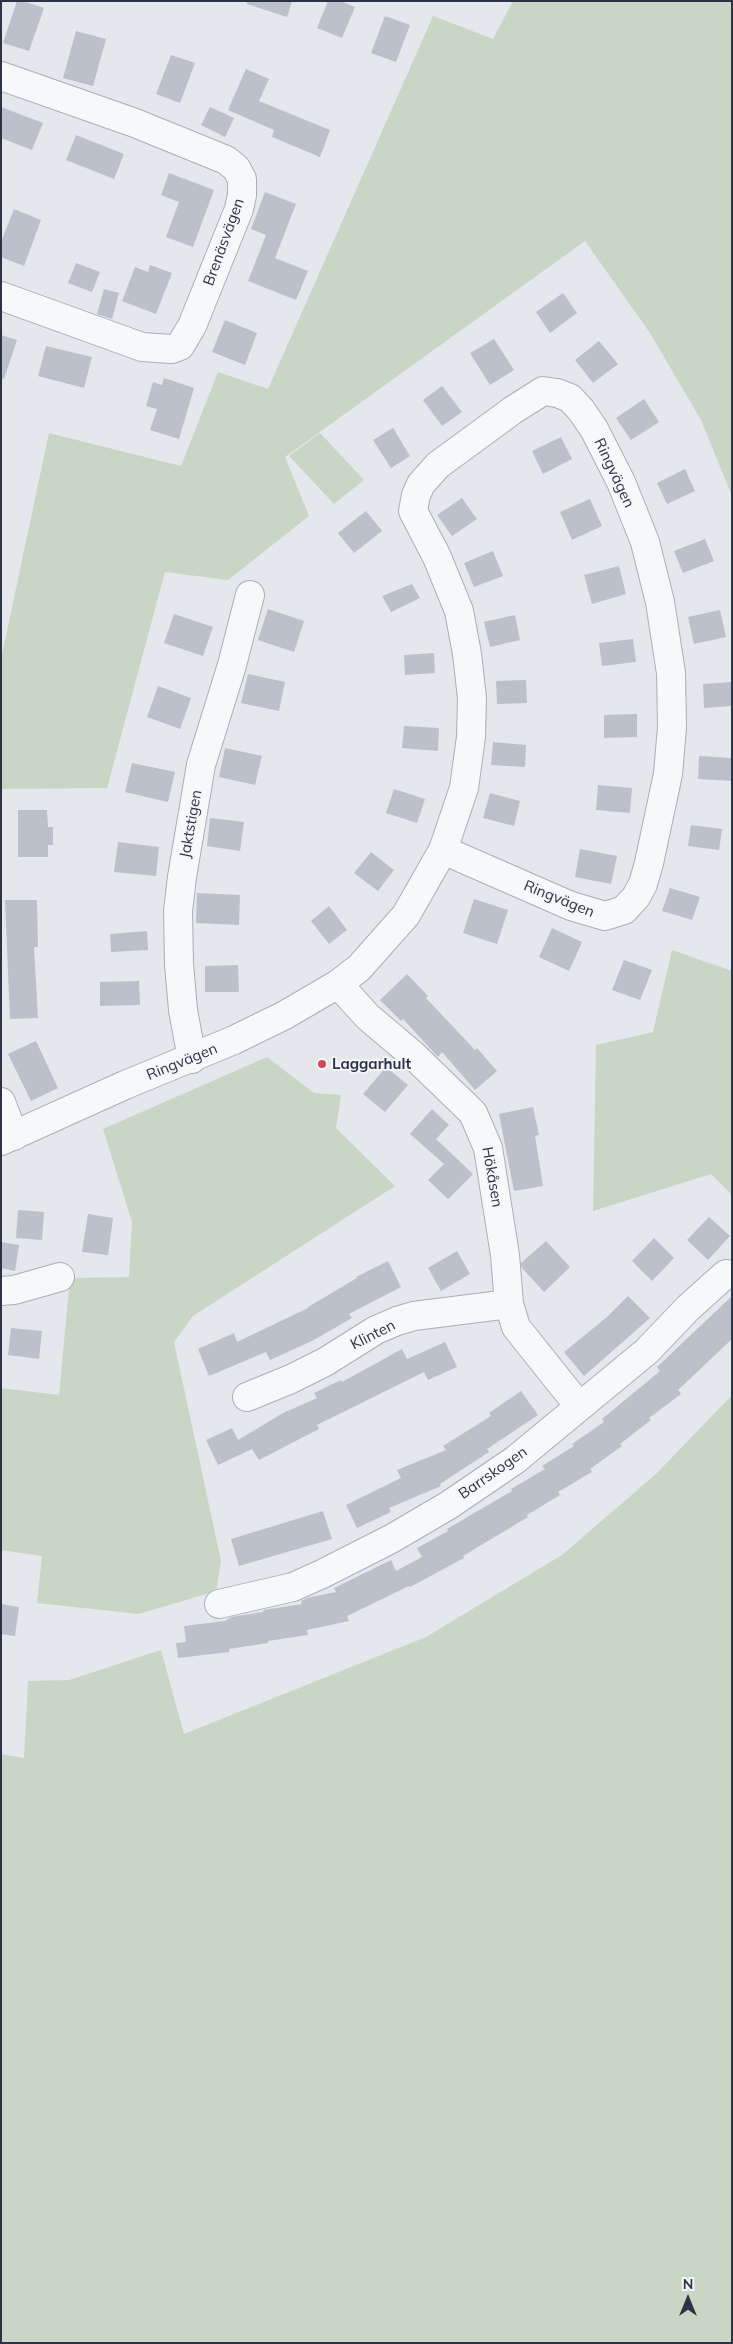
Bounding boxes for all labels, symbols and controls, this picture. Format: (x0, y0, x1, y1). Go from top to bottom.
street label: Brenäsvägen (200, 196, 248, 288)
street label: Ringvägen (590, 435, 638, 511)
street label: Jaktstigen (176, 789, 206, 859)
street label: Ringvägen (521, 877, 597, 921)
street label: Ringvägen (144, 1040, 220, 1084)
place label: Laggarhult (332, 1055, 411, 1073)
marker: Laggarhult (316, 1058, 328, 1070)
street label: Hökåsen (478, 1145, 506, 1209)
street label: Klinten (348, 1316, 398, 1354)
street label: Barrskogen (455, 1443, 531, 1503)
north arrow (663, 2274, 713, 2324)
text: N (683, 2275, 693, 2293)

